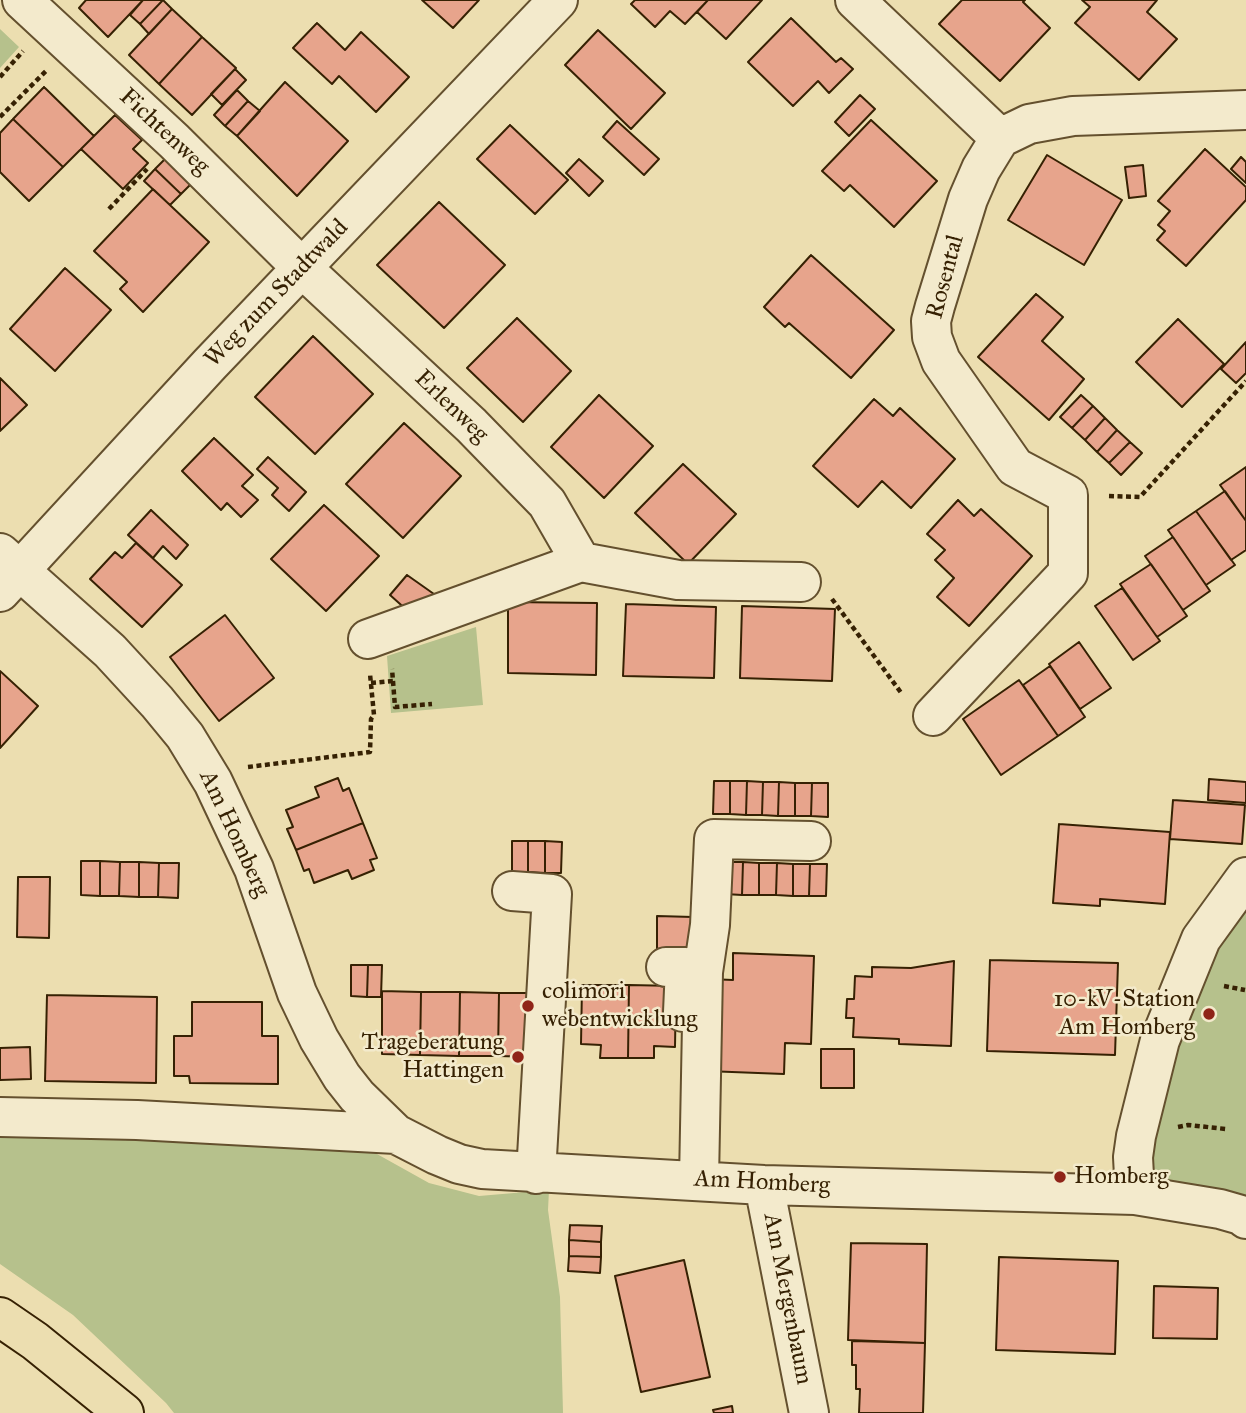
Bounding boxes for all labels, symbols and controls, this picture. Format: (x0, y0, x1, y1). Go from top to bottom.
street label: Fichtenweg (113, 83, 215, 181)
street label: Weg zum Stadtwald (199, 214, 355, 374)
street label: Rosental (921, 232, 971, 322)
street label: Erlenweg (408, 365, 494, 449)
street label: Am Homberg (192, 766, 276, 902)
place label: colimori webentwicklung (542, 978, 697, 1034)
place label: 10-kV-Station Am Homberg (1054, 986, 1195, 1042)
marker: colimori webentwicklung (520, 998, 536, 1014)
marker: 10-kV-Station Am Homberg (1201, 1006, 1217, 1022)
place label: Trageberatung Hattingen (362, 1029, 504, 1085)
marker: Trageberatung Hattingen (510, 1049, 526, 1065)
place label: Homberg (1074, 1163, 1169, 1191)
street label: Am Homberg (693, 1165, 831, 1201)
marker: Homberg (1052, 1169, 1068, 1185)
street label: Am Mergenbaum (756, 1211, 818, 1387)

